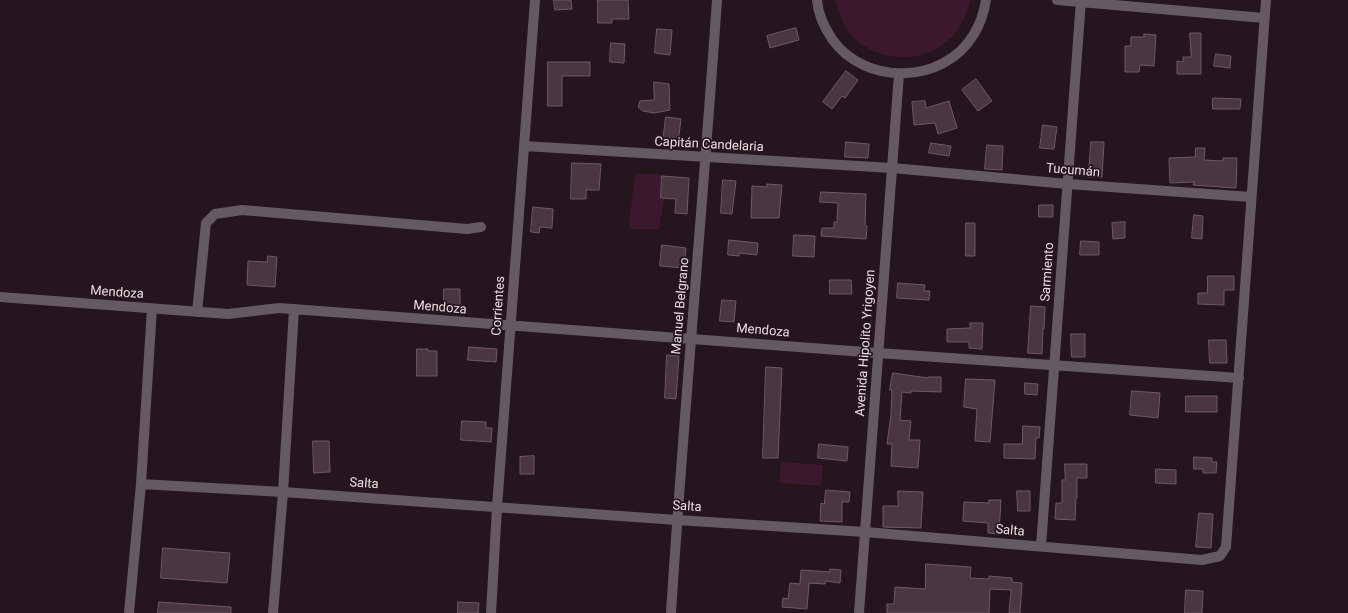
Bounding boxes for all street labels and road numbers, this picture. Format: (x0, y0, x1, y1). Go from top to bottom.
street label: Capitán Candelaria (654, 134, 764, 156)
street label: Tucumán (1045, 161, 1101, 181)
street label: Sarmiento (1038, 242, 1058, 302)
street label: Manuel Belgrano (669, 257, 693, 355)
street label: Avenida Hipolito Yrigoyen (853, 269, 879, 417)
street label: Corrientes (489, 276, 509, 336)
street label: Mendoza (90, 283, 144, 303)
street label: Mendoza (413, 298, 467, 318)
street label: Mendoza (736, 321, 790, 341)
street label: Salta (349, 475, 379, 493)
street label: Salta (672, 498, 702, 516)
street label: Salta (995, 522, 1025, 540)

